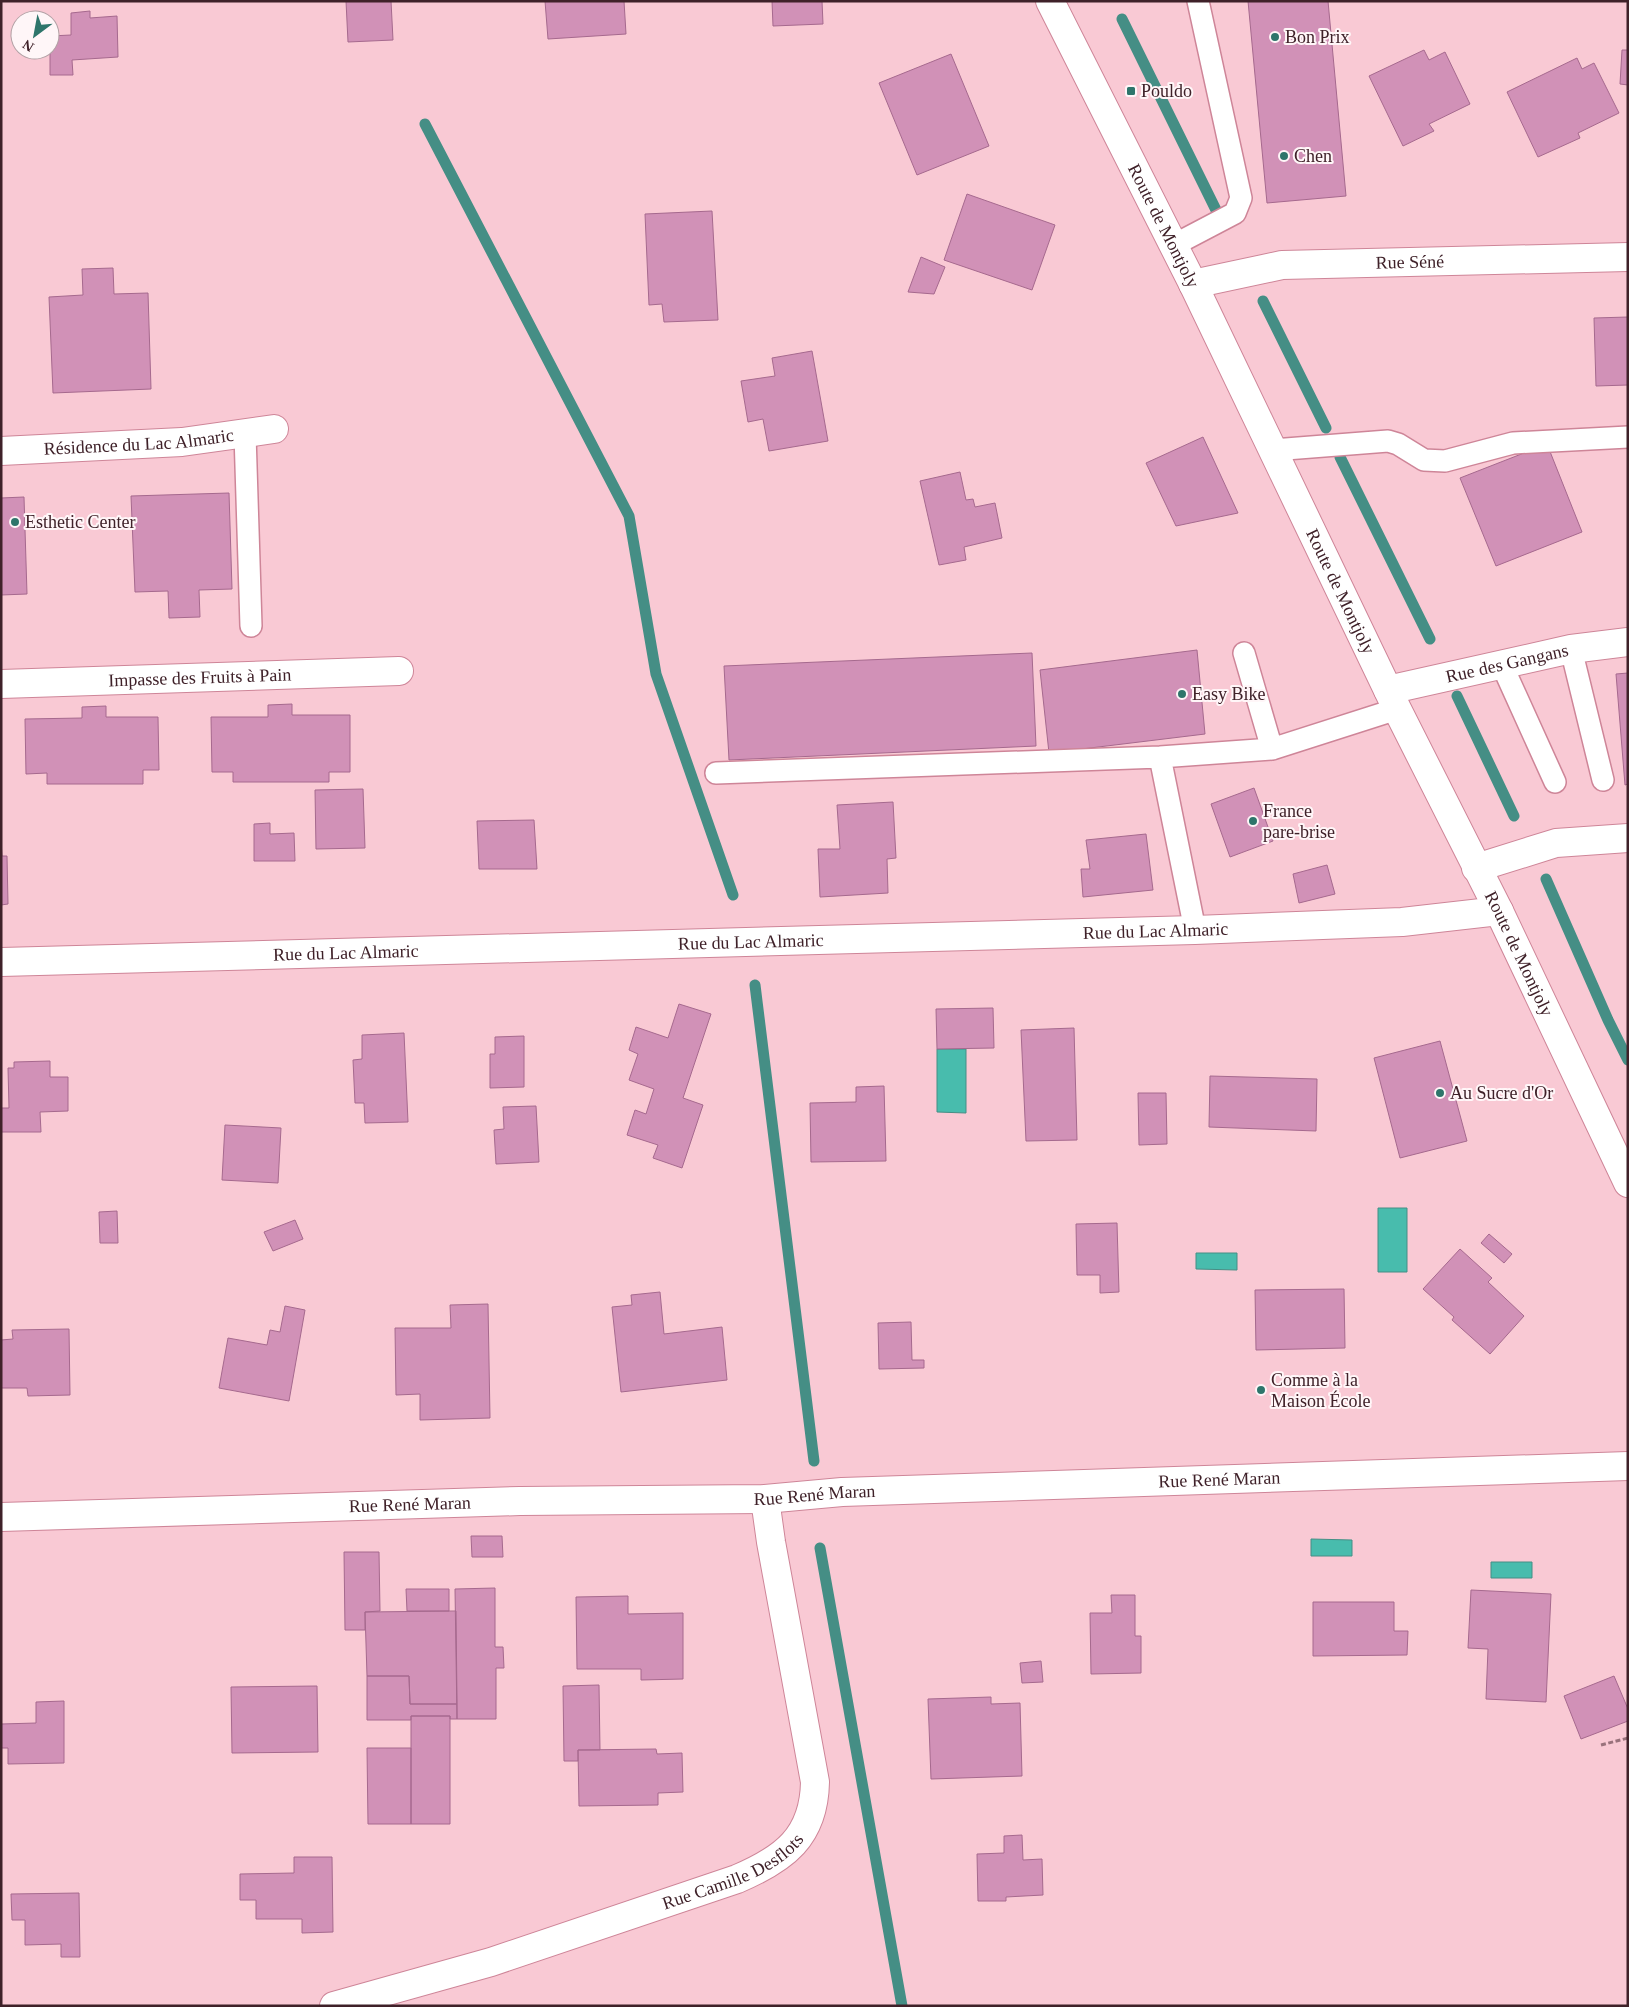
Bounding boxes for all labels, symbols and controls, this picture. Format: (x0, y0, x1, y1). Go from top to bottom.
north arrow (10, 10, 60, 60)
place label: Bon Prix (1285, 27, 1350, 47)
marker: Bon Prix (1269, 31, 1281, 43)
text: N (20, 37, 37, 55)
place label: Pouldo (1141, 81, 1192, 101)
marker: Pouldo (1125, 85, 1137, 97)
place label: Chen (1294, 146, 1332, 166)
marker: Chen (1278, 150, 1290, 162)
street label: Route de Montjoly (1124, 161, 1203, 291)
street label: Rue Séné (1375, 251, 1444, 273)
street label: Résidence du Lac Almaric (43, 425, 235, 459)
place label: Esthetic Center (25, 512, 135, 532)
marker: Esthetic Center (9, 516, 21, 528)
street label: Route de Montjoly (1302, 526, 1379, 657)
street label: Rue des Gangans (1444, 640, 1570, 687)
street label: Impasse des Fruits à Pain (108, 665, 292, 690)
place label: Easy Bike (1192, 684, 1266, 704)
marker: Easy Bike (1176, 688, 1188, 700)
place label: France pare-brise (1263, 801, 1335, 842)
marker: France pare-brise (1247, 815, 1259, 827)
street label: Route de Montjoly (1481, 888, 1557, 1019)
street label: Rue du Lac Almaric (1083, 919, 1229, 943)
street label: Rue du Lac Almaric (678, 930, 824, 954)
street label: Rue du Lac Almaric (273, 941, 419, 965)
place label: Au Sucre d'Or (1450, 1083, 1553, 1103)
marker: Au Sucre d'Or (1434, 1087, 1446, 1099)
place label: Comme à la Maison École (1271, 1370, 1370, 1411)
marker: Comme à la Maison École (1255, 1384, 1267, 1396)
street label: Rue René Maran (1158, 1468, 1281, 1492)
street label: Rue René Maran (754, 1481, 876, 1509)
street label: Rue René Maran (349, 1493, 471, 1516)
street label: Rue Camille Desflots (660, 1830, 807, 1913)

